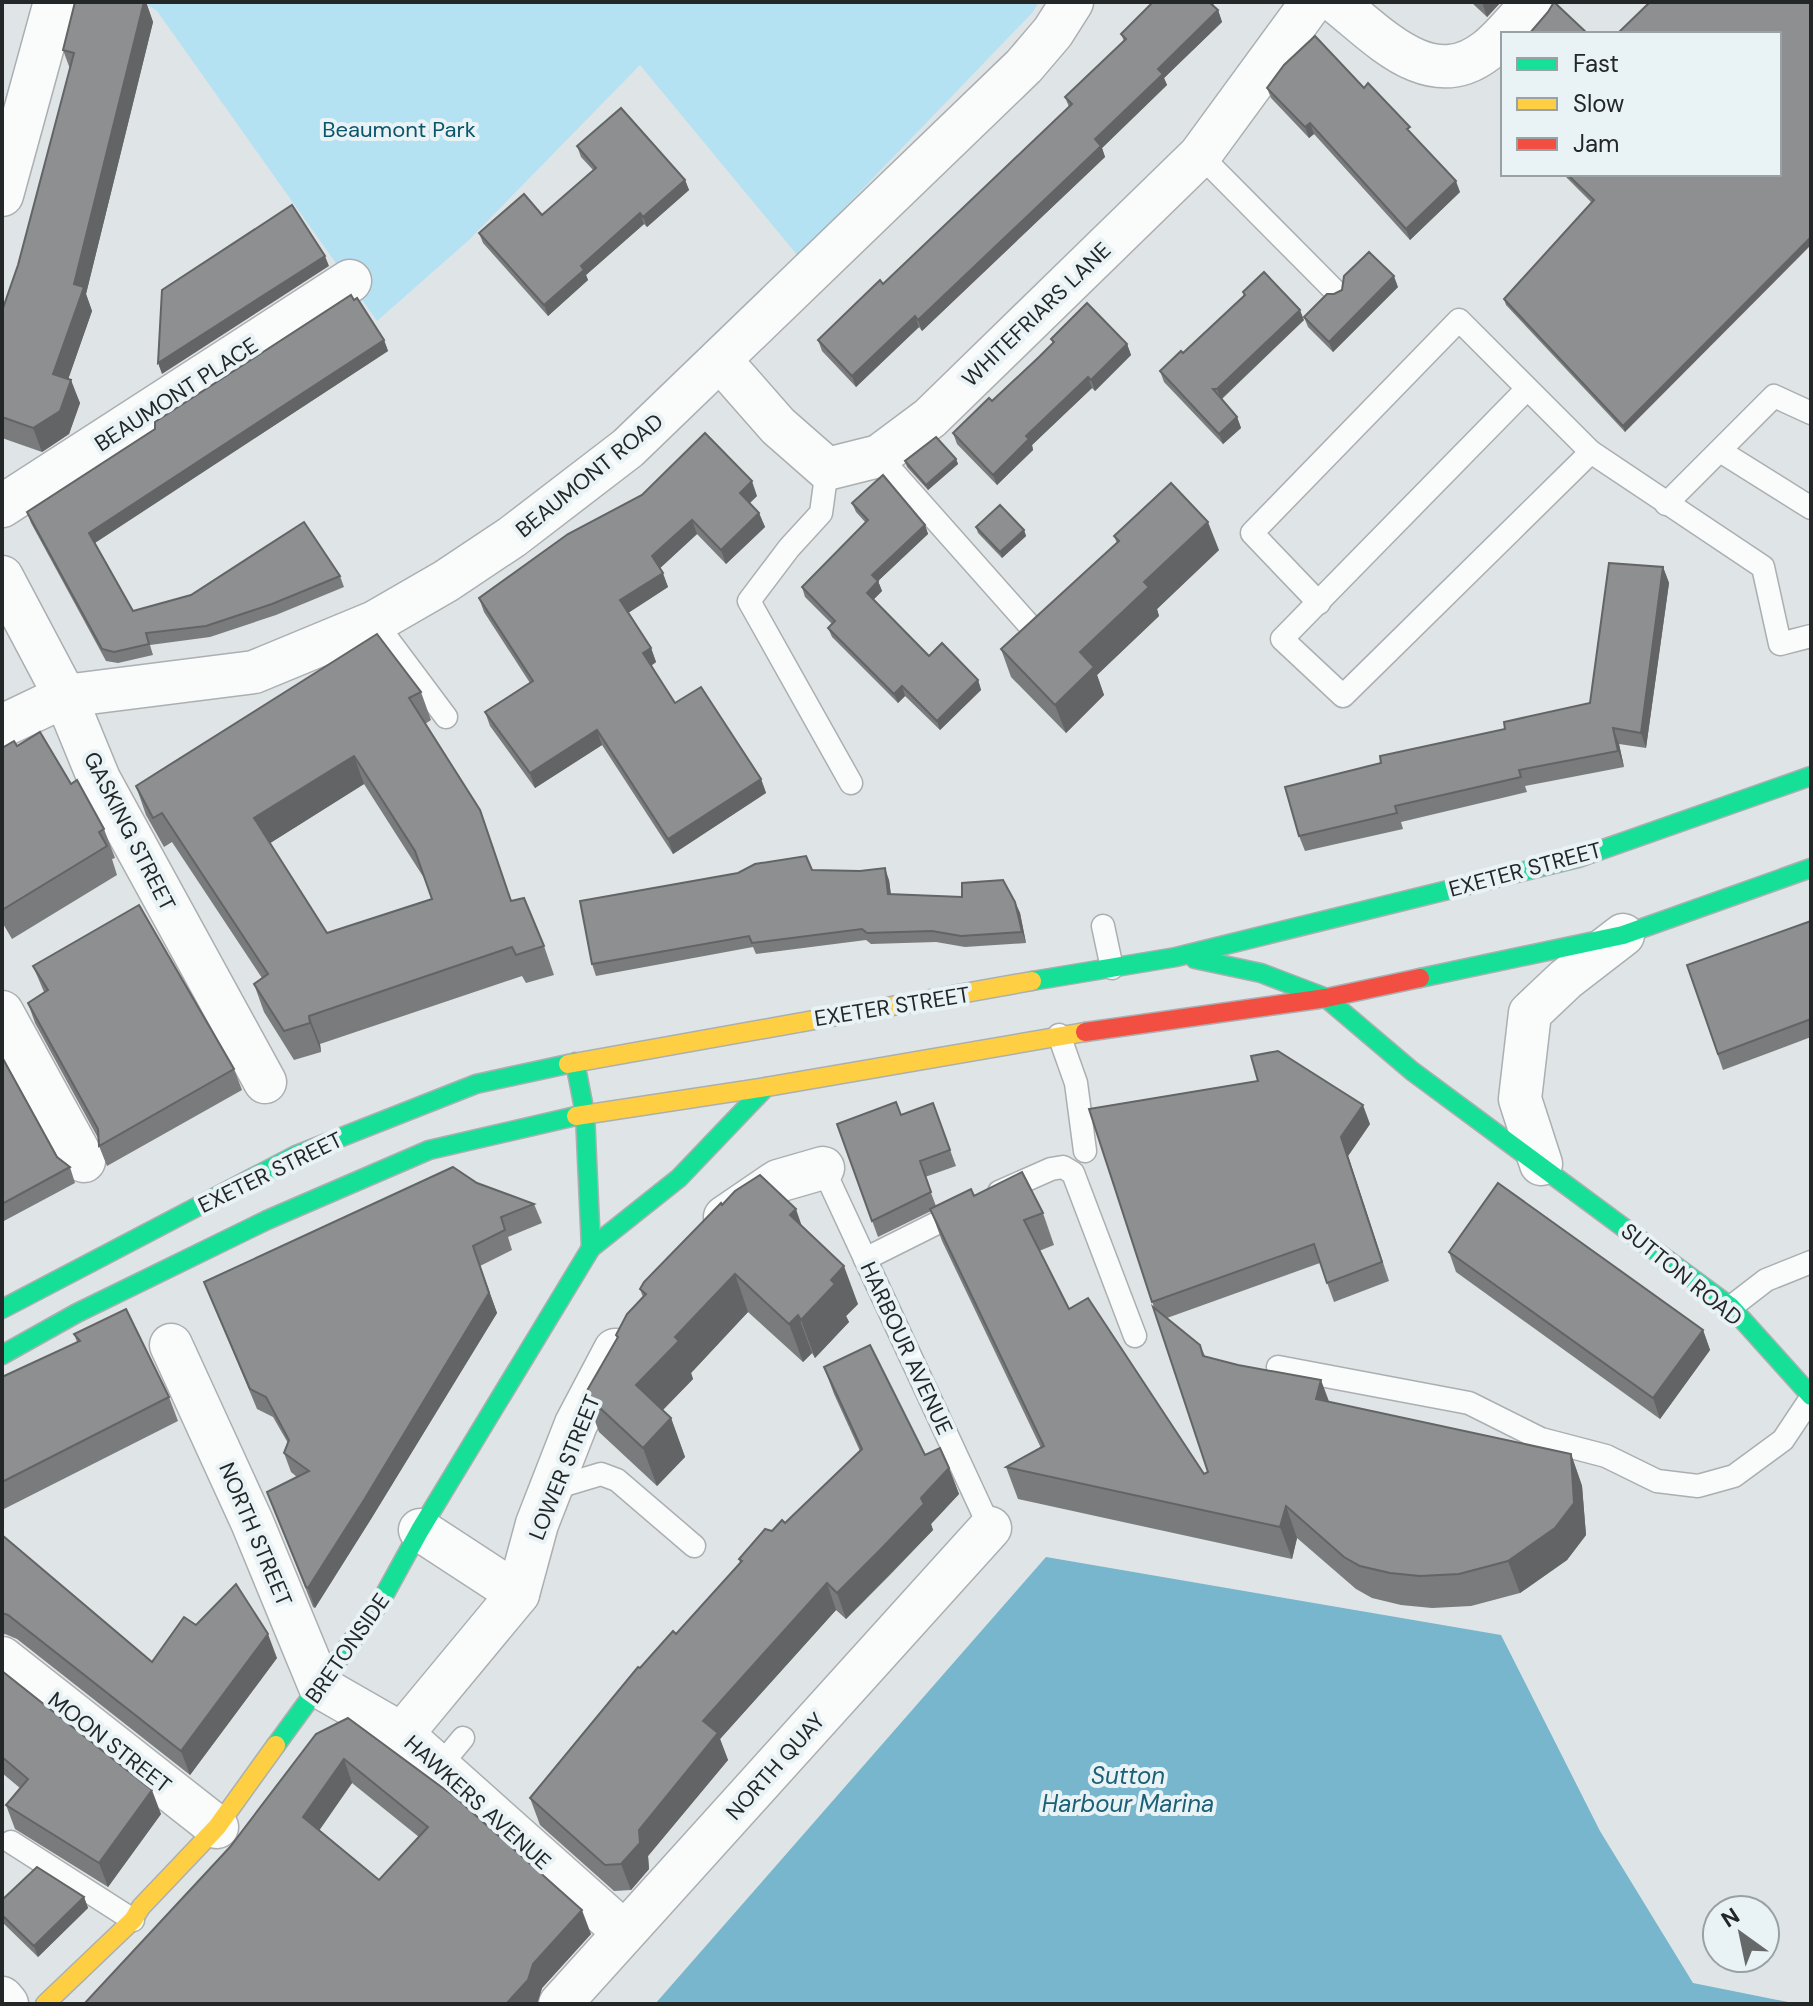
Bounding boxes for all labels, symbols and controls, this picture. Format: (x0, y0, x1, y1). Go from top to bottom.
legend (1501, 32, 1781, 176)
text: Fast (1573, 48, 1619, 79)
text: Slow (1573, 88, 1624, 119)
park label: Beaumont Park (322, 115, 476, 144)
text: Jam (1573, 128, 1619, 159)
street label: WHITEFRIARS LANE (956, 236, 1117, 393)
street label: BEAUMONT PLACE (89, 331, 264, 458)
street label: BEAUMONT ROAD (510, 407, 669, 544)
street label: GASKING STREET (77, 747, 182, 916)
street label: EXETER STREET (1446, 835, 1605, 904)
street label: EXETER STREET (812, 980, 972, 1033)
street label: EXETER STREET (193, 1125, 347, 1220)
street label: SUTTON ROAD (1615, 1217, 1748, 1332)
street label: HARBOUR AVENUE (854, 1257, 959, 1440)
street label: LOWER STREET (522, 1390, 607, 1544)
street label: NORTH STREET (212, 1458, 299, 1611)
street label: BRETONSIDE (299, 1588, 396, 1709)
street label: MOON STREET (42, 1685, 177, 1800)
street label: NORTH QUAY (719, 1706, 831, 1826)
street label: HAWKERS AVENUE (398, 1729, 557, 1876)
water label: Sutton Harbour Marina (1042, 1760, 1214, 1819)
north arrow (1701, 1894, 1781, 1974)
text: N (1716, 1901, 1745, 1934)

